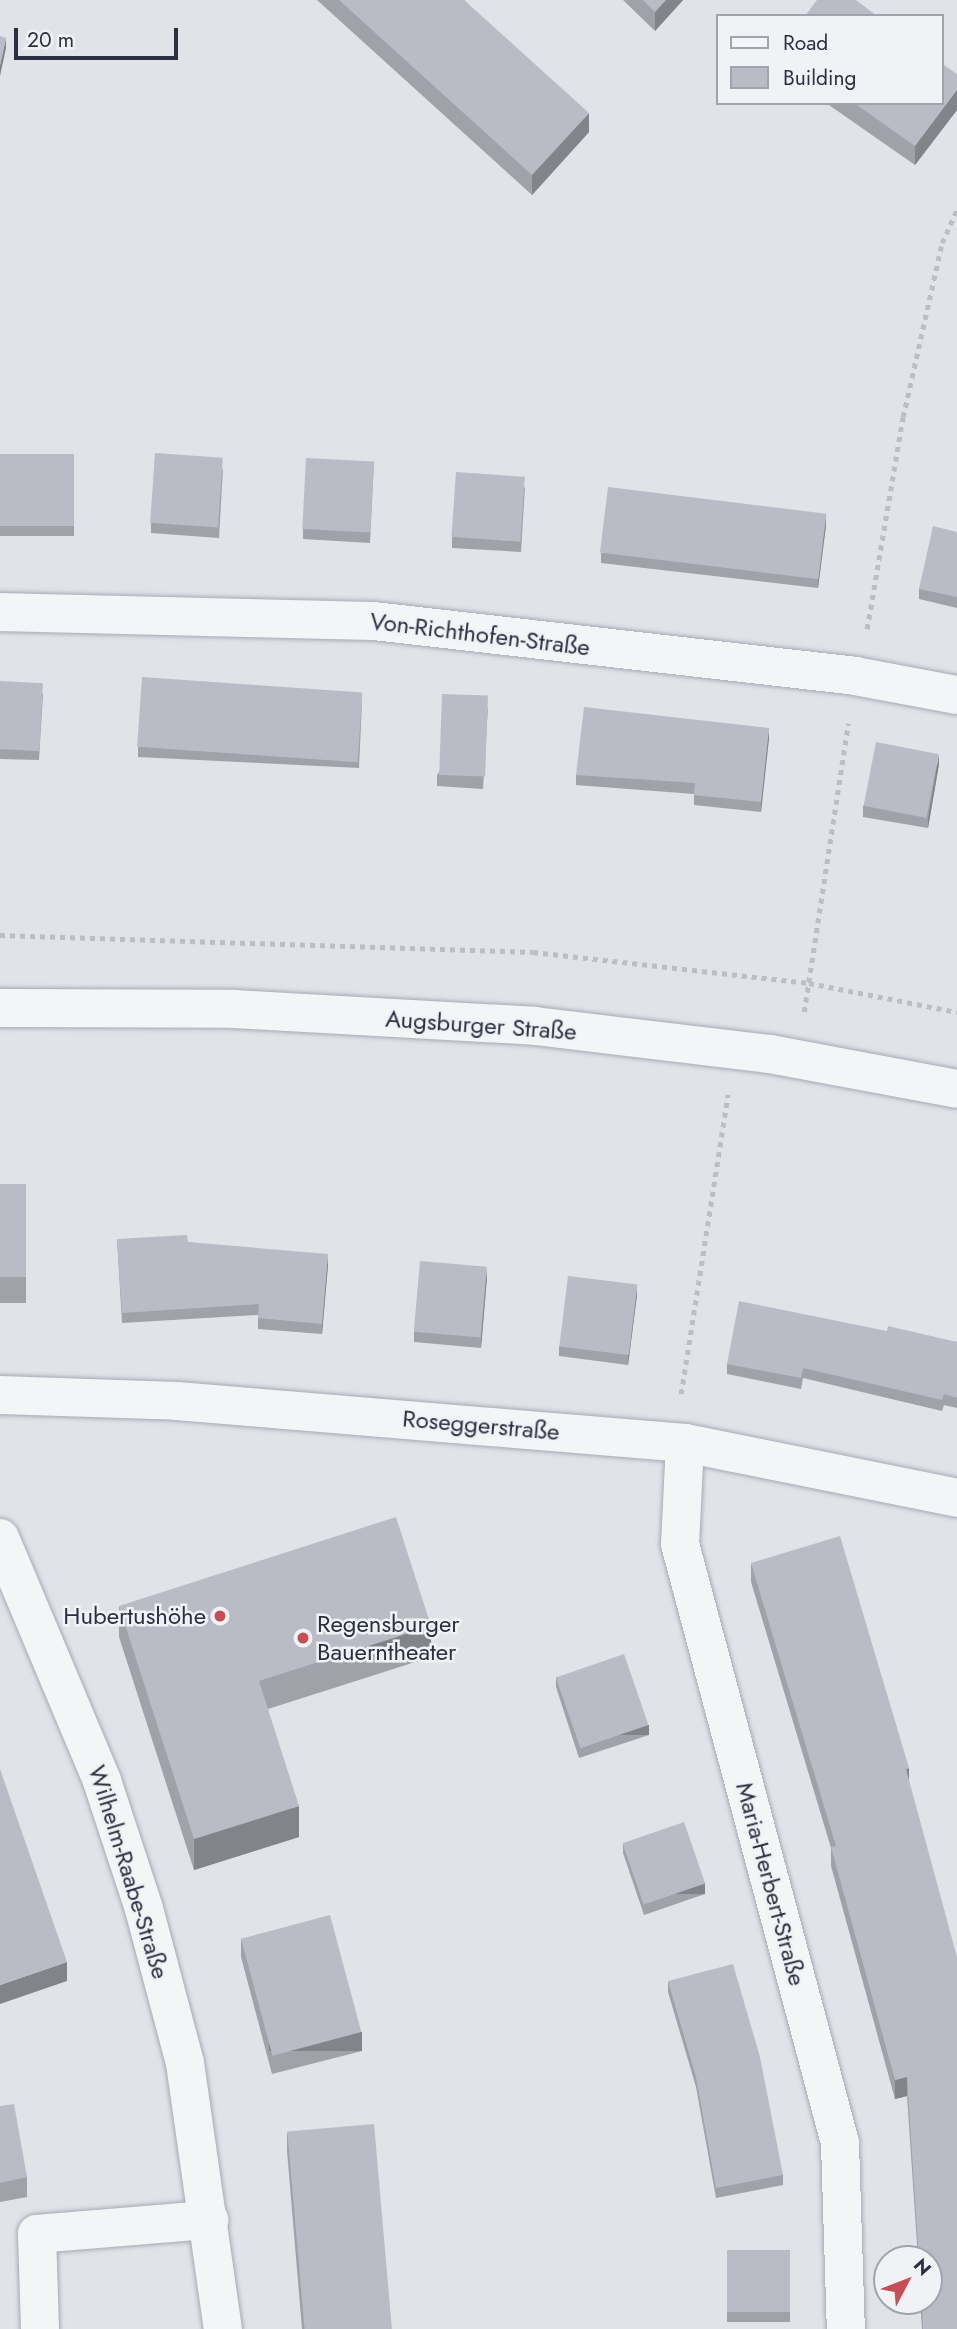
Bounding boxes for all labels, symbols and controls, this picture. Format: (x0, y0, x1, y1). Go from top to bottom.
scale bar (18, 14, 182, 58)
legend (716, 14, 943, 105)
text: 20 m (27, 25, 74, 55)
text: Road (783, 28, 828, 58)
text: Building (783, 63, 856, 93)
street label: Von-Richthofen-Straße (368, 606, 592, 662)
street label: Augsburger Straße (384, 1004, 578, 1046)
street label: Roseggerstraße (401, 1404, 561, 1446)
place label: Hubertushöhe (63, 1602, 206, 1630)
marker: Hubertushöhe (212, 1608, 228, 1624)
place label: Regensburger Bauerntheater (317, 1610, 460, 1666)
marker: Regensburger Bauerntheater (295, 1630, 311, 1646)
street label: Wilhelm-Raabe-Straße (83, 1762, 175, 1982)
street label: Maria-Herbert-Straße (730, 1779, 812, 1989)
north arrow (873, 2245, 943, 2315)
text: N (907, 2252, 938, 2282)

